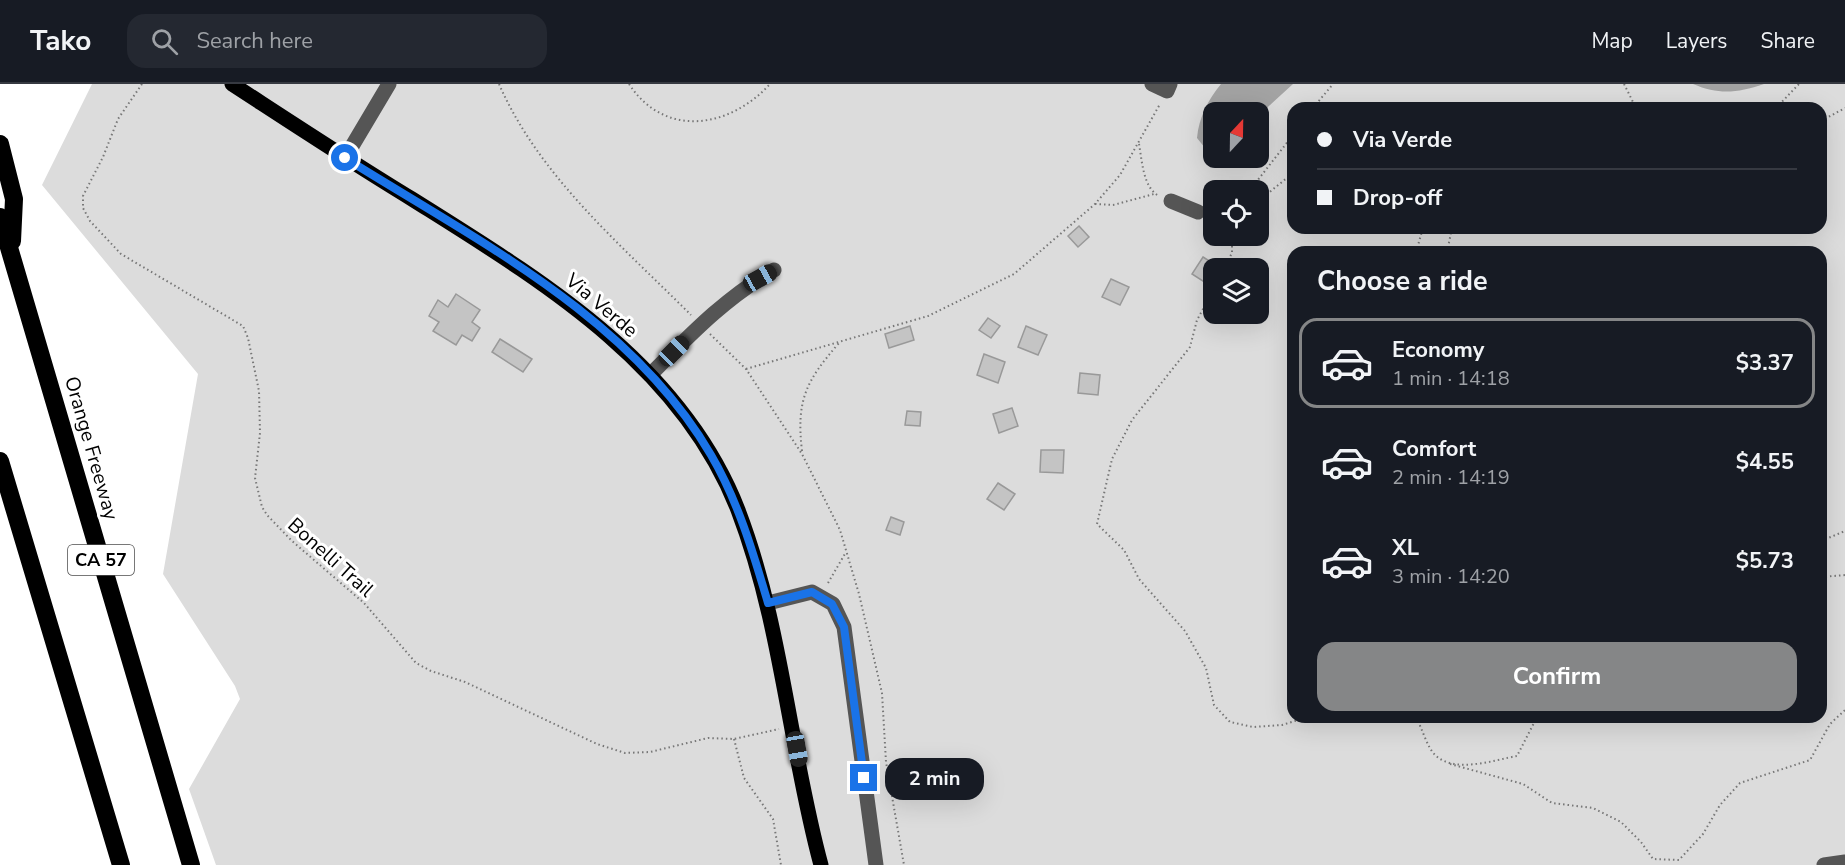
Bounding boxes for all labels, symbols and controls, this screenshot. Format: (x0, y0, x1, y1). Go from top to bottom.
search box (127, 14, 547, 68)
text: Tako (30, 22, 91, 60)
icon: search (148, 25, 181, 58)
text: Search here (196, 26, 313, 56)
text: Map (1591, 27, 1633, 55)
text: Layers (1666, 27, 1727, 55)
text: Share (1760, 27, 1815, 55)
north arrow (1203, 102, 1269, 168)
map controls (1203, 102, 1269, 324)
text: Via Verde (1353, 125, 1452, 155)
route start (331, 144, 358, 171)
button: locate (1203, 180, 1269, 246)
text: Drop-off (1353, 183, 1442, 213)
button: layers (1203, 258, 1269, 324)
car (740, 261, 780, 295)
text: Choose a ride (1317, 263, 1488, 300)
street label: Via Verde (559, 267, 644, 344)
car (655, 332, 693, 370)
text: Economy (1392, 335, 1484, 365)
icon: car (1320, 336, 1374, 390)
text: $3.37 (1736, 348, 1794, 378)
text: 1 min · 14:18 (1392, 365, 1510, 392)
street label: Orange Freeway (58, 373, 125, 524)
text: Comfort (1392, 434, 1476, 464)
icon: car (1320, 435, 1374, 489)
text: $4.55 (1736, 447, 1794, 477)
text: 2 min · 14:19 (1392, 464, 1510, 491)
street label: Bonelli Trail (282, 512, 380, 603)
text: XL (1392, 533, 1419, 563)
icon: car (1320, 534, 1374, 588)
road number: CA 57 (68, 545, 134, 575)
text: $5.73 (1736, 546, 1794, 576)
text: 3 min · 14:20 (1392, 563, 1510, 590)
button: Confirm (1317, 642, 1797, 711)
car (785, 730, 809, 768)
callout: 2 min (885, 757, 984, 799)
route end (850, 764, 877, 791)
text: 2 min (909, 765, 960, 792)

